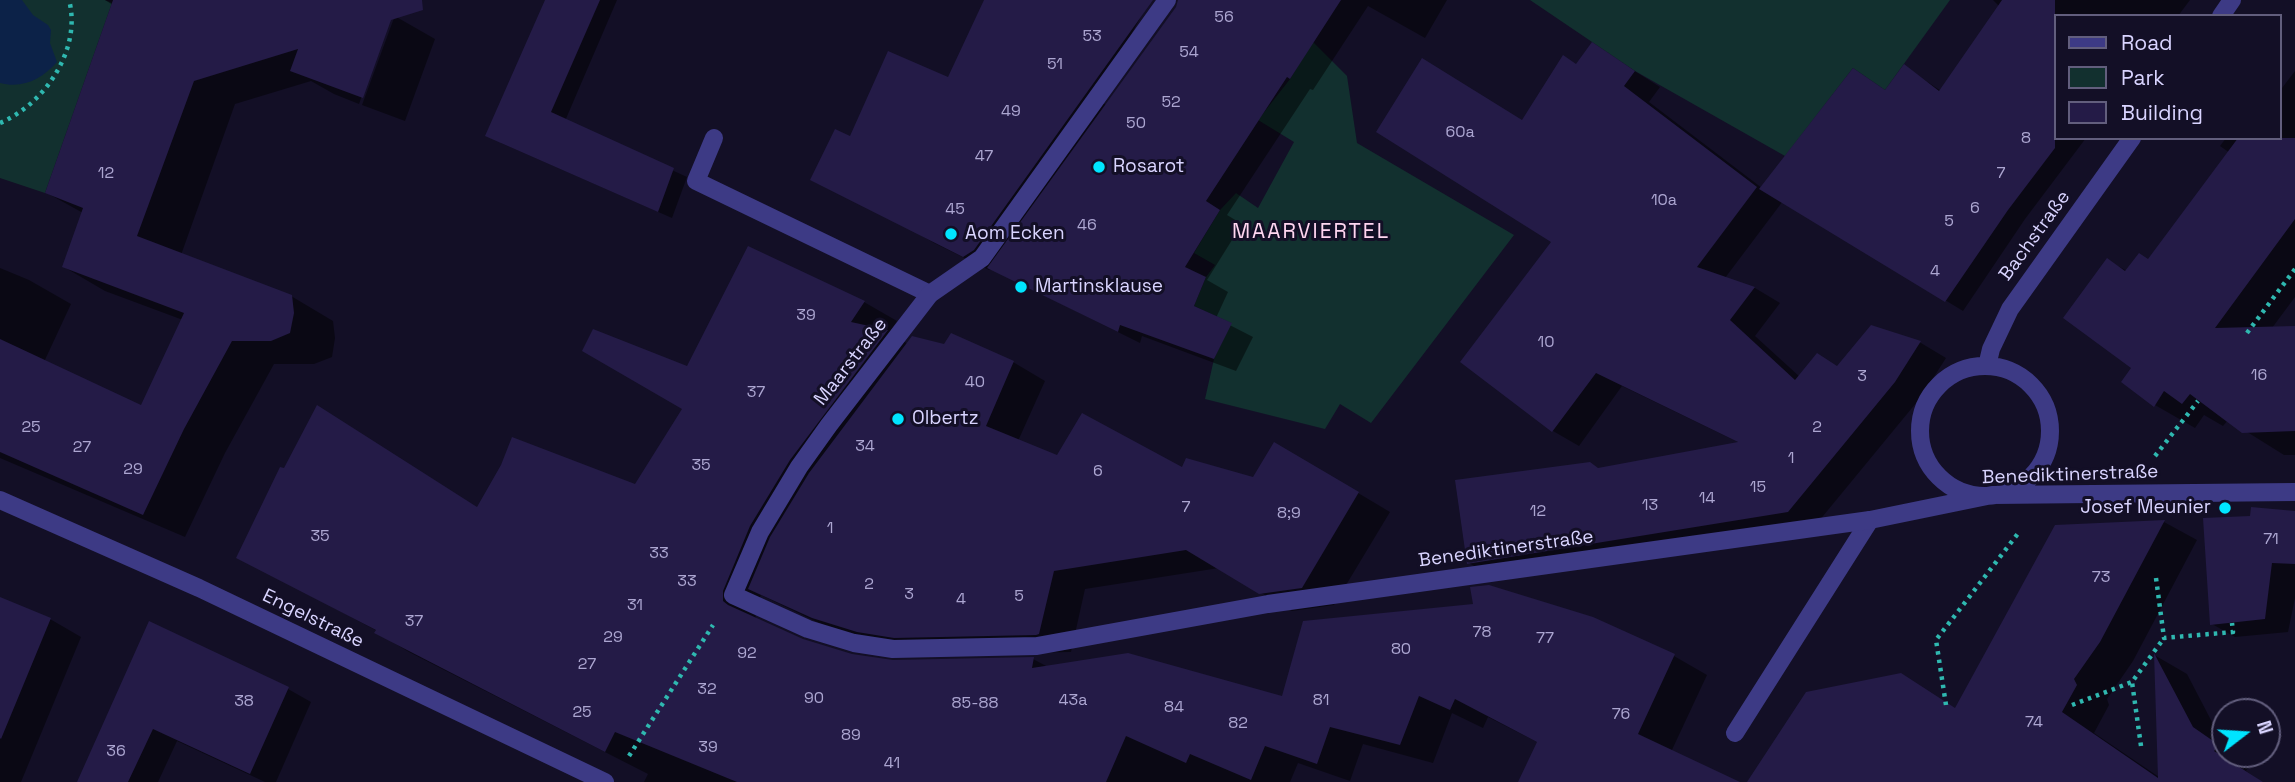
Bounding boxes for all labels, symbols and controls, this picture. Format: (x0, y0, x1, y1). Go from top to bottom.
house number: 56 (1214, 8, 1234, 28)
legend (2054, 14, 2281, 140)
house number: 53 (1082, 27, 1102, 47)
text: Road (2121, 29, 2173, 56)
house number: 54 (1179, 43, 1199, 63)
house number: 51 (1047, 55, 1063, 75)
text: Park (2121, 64, 2165, 91)
house number: 52 (1161, 93, 1181, 113)
text: Building (2121, 99, 2203, 126)
house number: 49 (1001, 102, 1021, 122)
house number: 50 (1126, 114, 1146, 134)
house number: 60a (1445, 123, 1475, 143)
house number: 8 (2021, 129, 2031, 149)
house number: 47 (975, 147, 993, 167)
place label: Rosarot (1113, 156, 1185, 178)
marker: Rosarot (1091, 159, 1107, 175)
house number: 12 (98, 164, 114, 184)
house number: 7 (1996, 164, 2006, 184)
street label: Bachstraße (1995, 187, 2075, 285)
house number: 10a (1651, 191, 1677, 211)
house number: 6 (1970, 199, 1980, 219)
house number: 45 (945, 200, 965, 220)
house number: 5 (1944, 212, 1954, 232)
house number: 46 (1077, 216, 1097, 236)
district label: MAARVIERTEL (1233, 219, 1389, 245)
place label: Aom Ecken (965, 223, 1065, 245)
marker: Aom Ecken (943, 226, 959, 242)
house number: 4 (1930, 262, 1940, 282)
place label: Martinsklause (1035, 276, 1163, 298)
marker: Martinsklause (1013, 279, 1029, 295)
house number: 39 (796, 306, 816, 326)
street label: Maarstraße (810, 314, 892, 410)
house number: 10 (1538, 333, 1554, 353)
house number: 16 (2251, 366, 2267, 386)
house number: 3 (1857, 367, 1867, 387)
house number: 40 (965, 373, 985, 393)
house number: 37 (747, 383, 765, 403)
place label: Olbertz (912, 408, 979, 430)
marker: Olbertz (890, 411, 906, 427)
house number: 25 (21, 418, 41, 438)
house number: 2 (1812, 418, 1822, 438)
house number: 34 (855, 437, 875, 457)
house number: 27 (73, 438, 91, 458)
house number: 1 (1788, 449, 1794, 469)
house number: 35 (691, 456, 711, 476)
house number: 29 (123, 460, 143, 480)
street label: Benediktinerstraße (1981, 461, 2159, 489)
house number: 6 (1093, 462, 1103, 482)
house number: 15 (1750, 478, 1766, 498)
house number: 14 (1699, 489, 1715, 509)
house number: 13 (1642, 496, 1658, 516)
place label: Josef Meunier (2080, 497, 2211, 519)
house number: 7 (1181, 498, 1191, 518)
marker: Josef Meunier (2217, 500, 2233, 516)
house number: 12 (1530, 502, 1546, 522)
house number: 8;9 (1277, 504, 1301, 524)
house number: 1 (827, 519, 833, 539)
street label: Benediktinerstraße (1417, 525, 1595, 573)
house number: 35 (310, 527, 330, 547)
house number: 71 (2263, 530, 2279, 550)
house number: 33 (649, 544, 669, 564)
house number: 73 (2092, 568, 2110, 588)
house number: 33 (677, 572, 697, 592)
house number: 2 (864, 575, 874, 595)
street label: Engelstraße (259, 585, 367, 653)
house number: 3 (904, 585, 914, 605)
house number: 5 (1014, 587, 1024, 607)
house number: 4 (956, 590, 966, 610)
house number: 31 (627, 596, 643, 616)
house number: 37 (405, 612, 423, 632)
house number: 78 (1473, 623, 1491, 643)
house number: 29 (603, 628, 623, 648)
house number: 77 (1536, 629, 1554, 649)
house number: 80 (1391, 640, 1411, 660)
house number: 92 (737, 644, 757, 664)
house number: 27 (578, 655, 596, 675)
house number: 32 (697, 680, 717, 700)
house number: 90 (804, 689, 824, 709)
house number: 43a (1059, 691, 1087, 711)
house number: 81 (1313, 691, 1329, 711)
house number: 38 (234, 692, 254, 712)
house number: 85-88 (952, 694, 998, 714)
house number: 84 (1164, 698, 1184, 718)
north arrow (2211, 698, 2281, 768)
house number: 25 (572, 703, 592, 723)
house number: 76 (1612, 705, 1630, 725)
house number: 74 (2025, 713, 2043, 733)
house number: 82 (1228, 714, 1248, 734)
text: N (2251, 718, 2278, 737)
house number: 89 (841, 726, 861, 746)
house number: 39 (698, 738, 718, 758)
house number: 36 (106, 742, 126, 762)
house number: 41 (884, 754, 900, 774)

